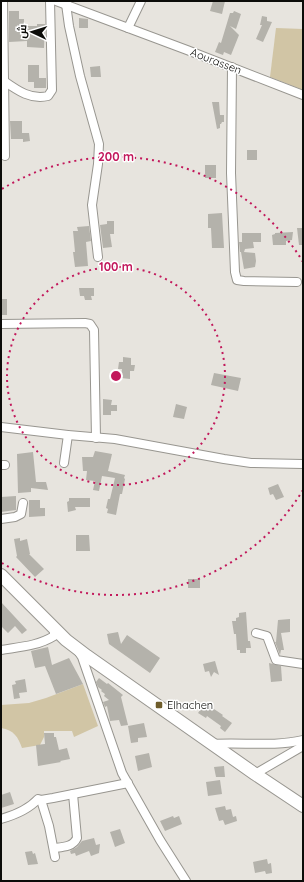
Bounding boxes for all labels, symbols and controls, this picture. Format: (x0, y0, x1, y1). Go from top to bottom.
north arrow (12, 12, 52, 52)
text: ش (15, 24, 29, 39)
street label: Aourassen (188, 45, 244, 77)
text: 200 m (98, 149, 134, 164)
text: 100 m (99, 259, 133, 274)
centre of rings (109, 369, 123, 383)
place label: Elhachen (167, 698, 213, 712)
marker: Elhachen (154, 700, 164, 710)

